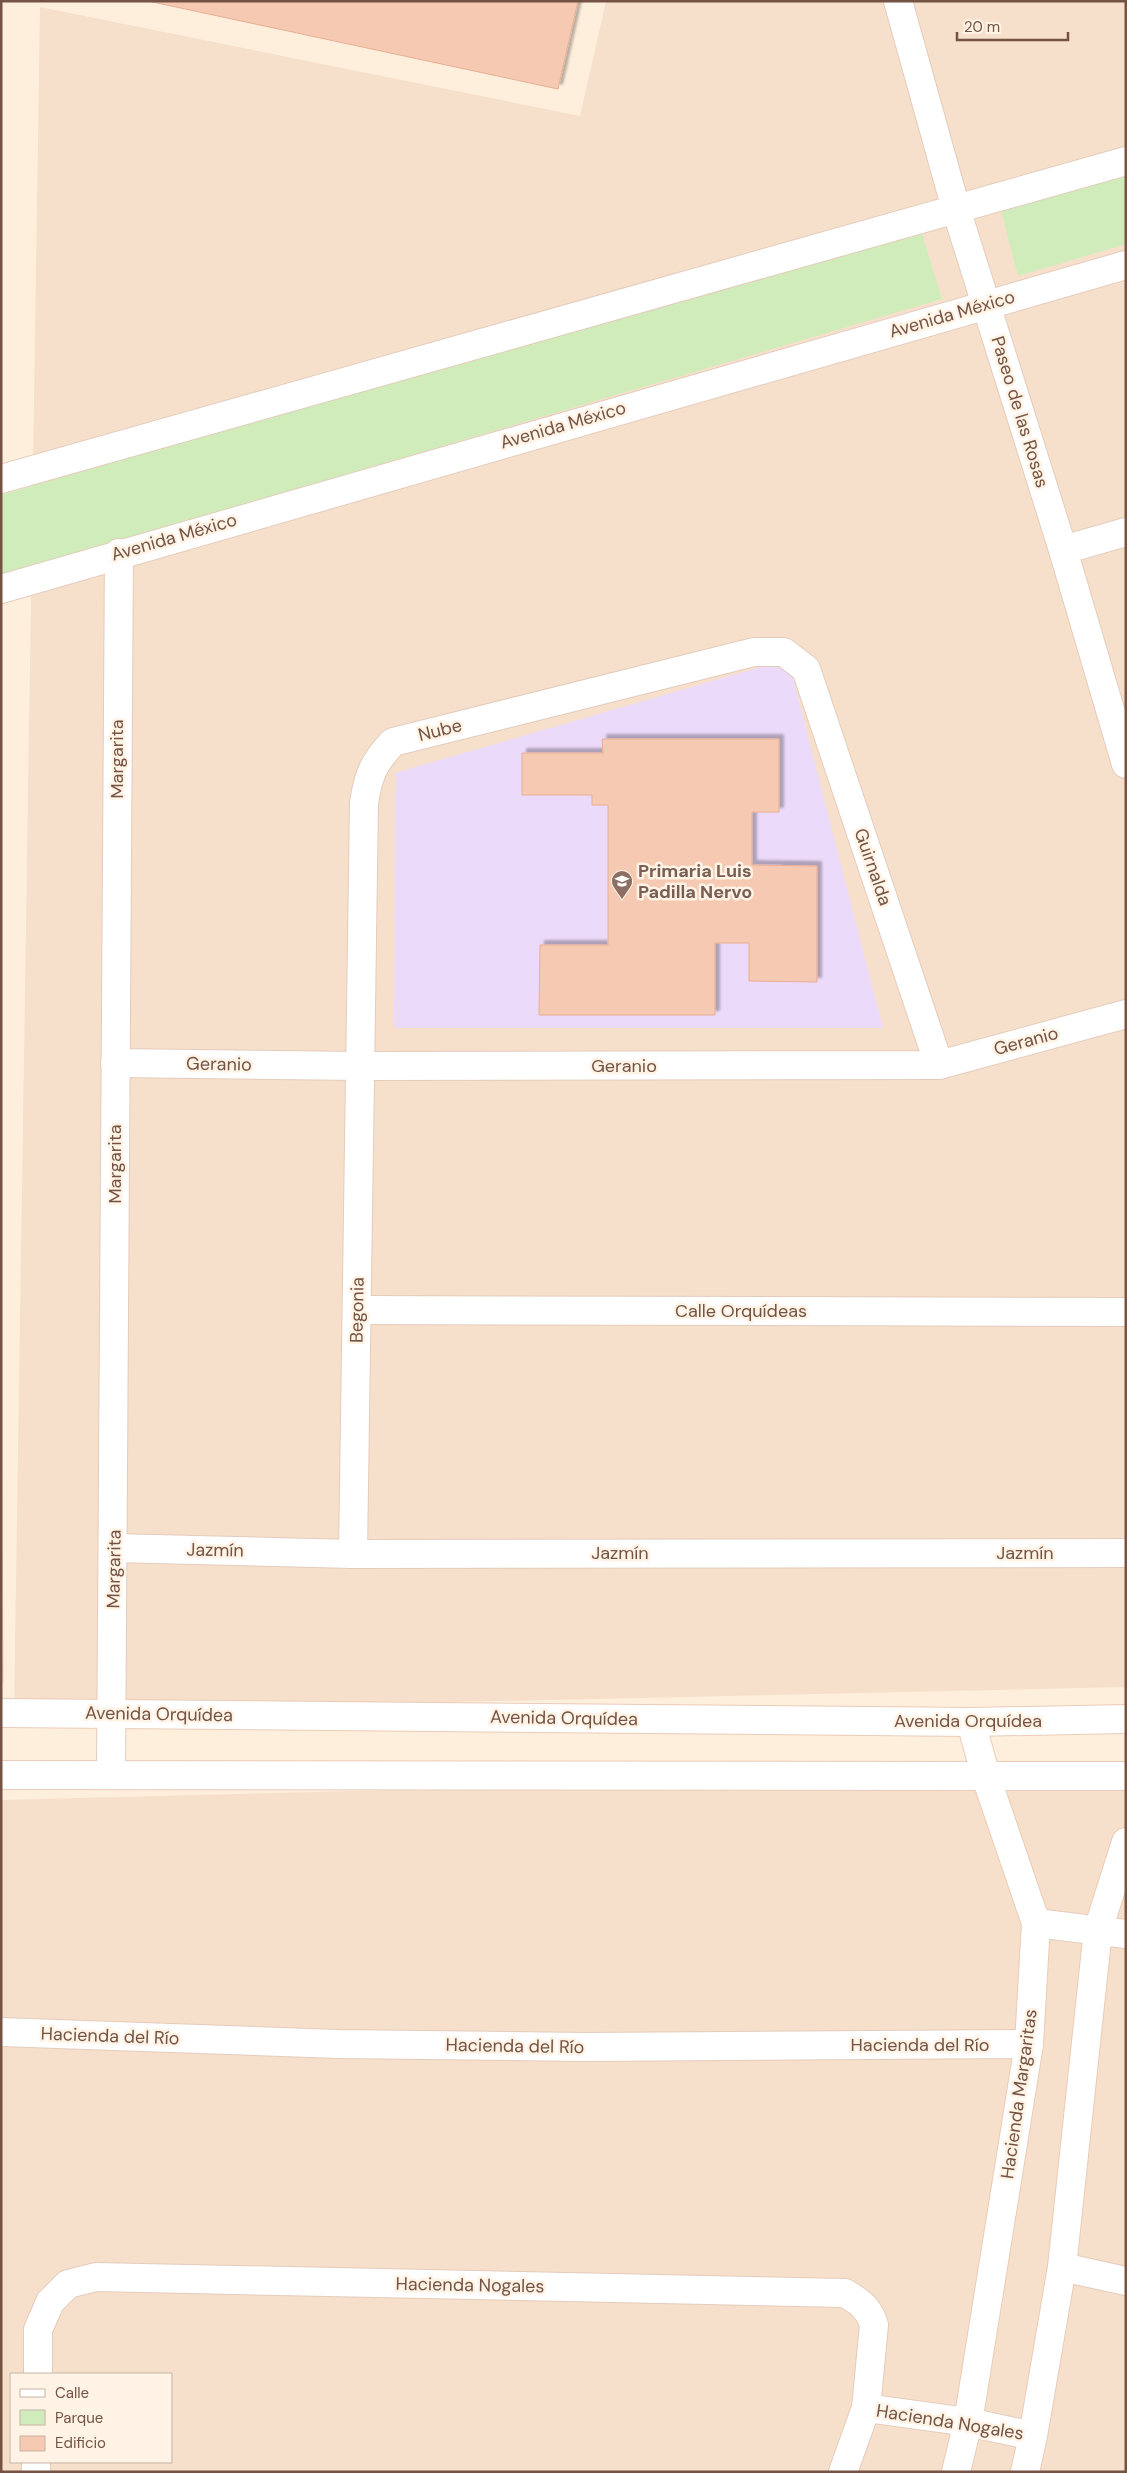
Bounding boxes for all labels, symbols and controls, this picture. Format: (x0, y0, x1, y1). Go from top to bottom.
scale bar (957, 10, 1068, 42)
text: 20 m (964, 17, 1000, 37)
street label: Avenida México (886, 285, 1018, 343)
street label: Paseo de las Rosas (986, 333, 1054, 491)
street label: Avenida México (497, 396, 629, 454)
street label: Avenida México (108, 508, 240, 566)
street label: Nube (416, 713, 464, 747)
street label: Margarita (105, 719, 129, 799)
street label: Guirnalda (849, 825, 897, 909)
place label: Primaria Luis Padilla Nervo (638, 859, 752, 904)
school or university icon: Primaria Luis Padilla Nervo (610, 869, 634, 900)
street label: Geranio (991, 1021, 1061, 1061)
street label: Geranio (186, 1051, 252, 1077)
street label: Geranio (591, 1054, 657, 1078)
street label: Margarita (103, 1124, 127, 1204)
street label: Begonia (344, 1277, 370, 1343)
street label: Calle Orquídeas (675, 1299, 807, 1323)
street label: Margarita (101, 1529, 127, 1609)
street label: Jazmín (186, 1538, 244, 1562)
street label: Jazmín (591, 1541, 649, 1565)
street label: Jazmín (996, 1541, 1054, 1565)
street label: Avenida Orquídea (85, 1701, 233, 1727)
street label: Avenida Orquídea (490, 1705, 638, 1731)
street label: Avenida Orquídea (894, 1709, 1042, 1733)
street label: Hacienda Margaritas (995, 2008, 1043, 2180)
street label: Hacienda del Río (40, 2022, 180, 2050)
street label: Hacienda del Río (445, 2033, 585, 2059)
street label: Hacienda del Río (851, 2033, 989, 2057)
street label: Hacienda Nogales (395, 2272, 545, 2298)
legend (10, 2373, 172, 2463)
text: Calle (55, 2383, 89, 2403)
street label: Hacienda Nogales (875, 2398, 1025, 2446)
text: Parque (55, 2408, 103, 2428)
text: Edificio (55, 2433, 106, 2453)

